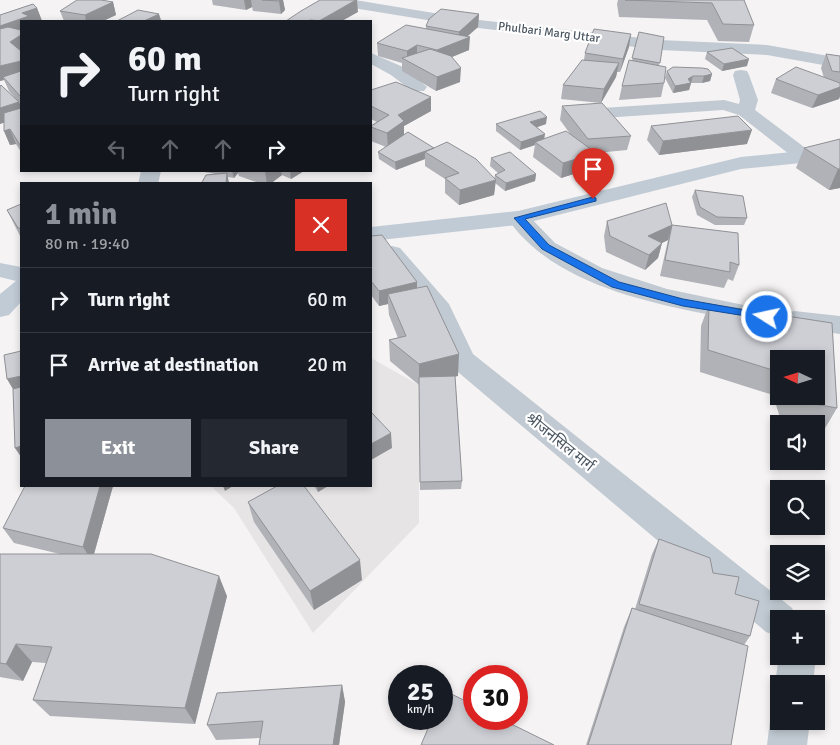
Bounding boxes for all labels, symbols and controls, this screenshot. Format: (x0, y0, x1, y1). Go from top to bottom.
street label: Phulbari Marg Uttar (497, 19, 601, 46)
text: 60 m (128, 37, 202, 80)
icon: right (45, 40, 110, 105)
text: Turn right (128, 80, 220, 107)
icon: left (103, 135, 131, 163)
icon: ahead (156, 135, 184, 163)
icon: ahead (209, 135, 237, 163)
icon: right (262, 135, 290, 163)
pin (572, 148, 614, 199)
icon: arrive (579, 155, 607, 183)
text: 1 min (45, 196, 117, 233)
button: close (295, 199, 347, 251)
text: 80 m · 19:40 (45, 234, 129, 254)
icon: right (45, 286, 73, 314)
text: Turn right (88, 288, 170, 312)
text: 60 m (307, 288, 347, 312)
position arrow (740, 290, 792, 342)
north arrow (770, 350, 825, 405)
map controls (770, 350, 825, 730)
icon: arrive (45, 351, 73, 379)
text: Arrive at destination (88, 353, 259, 377)
text: 20 m (307, 353, 347, 377)
street label: श्रीजनसिल मार्ग (522, 409, 599, 476)
button: sound (770, 415, 825, 470)
button: Exit (45, 419, 191, 477)
button: Share (201, 419, 347, 477)
button: search (770, 480, 825, 535)
button: layers (770, 545, 825, 600)
button: + (770, 610, 825, 665)
speed limit sign: 30 (463, 665, 528, 730)
button: − (770, 675, 825, 730)
text: 25 (407, 676, 434, 707)
text: km/h (407, 702, 434, 717)

